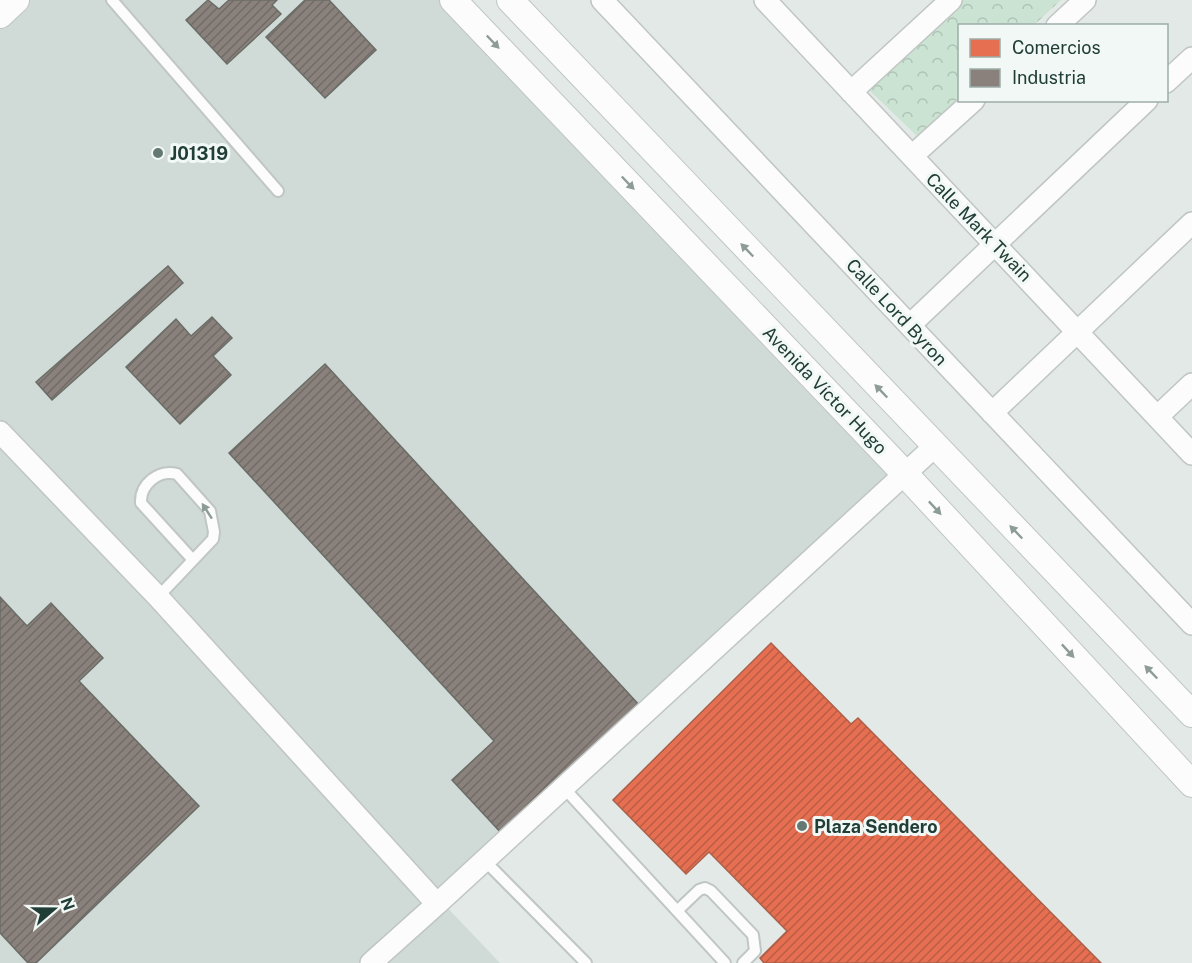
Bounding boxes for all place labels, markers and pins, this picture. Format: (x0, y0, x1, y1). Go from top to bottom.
place label: J01319 (170, 143, 228, 164)
marker: J01319 (151, 146, 165, 160)
place label: Plaza Sendero (814, 816, 938, 837)
marker: Plaza Sendero (795, 819, 809, 833)

